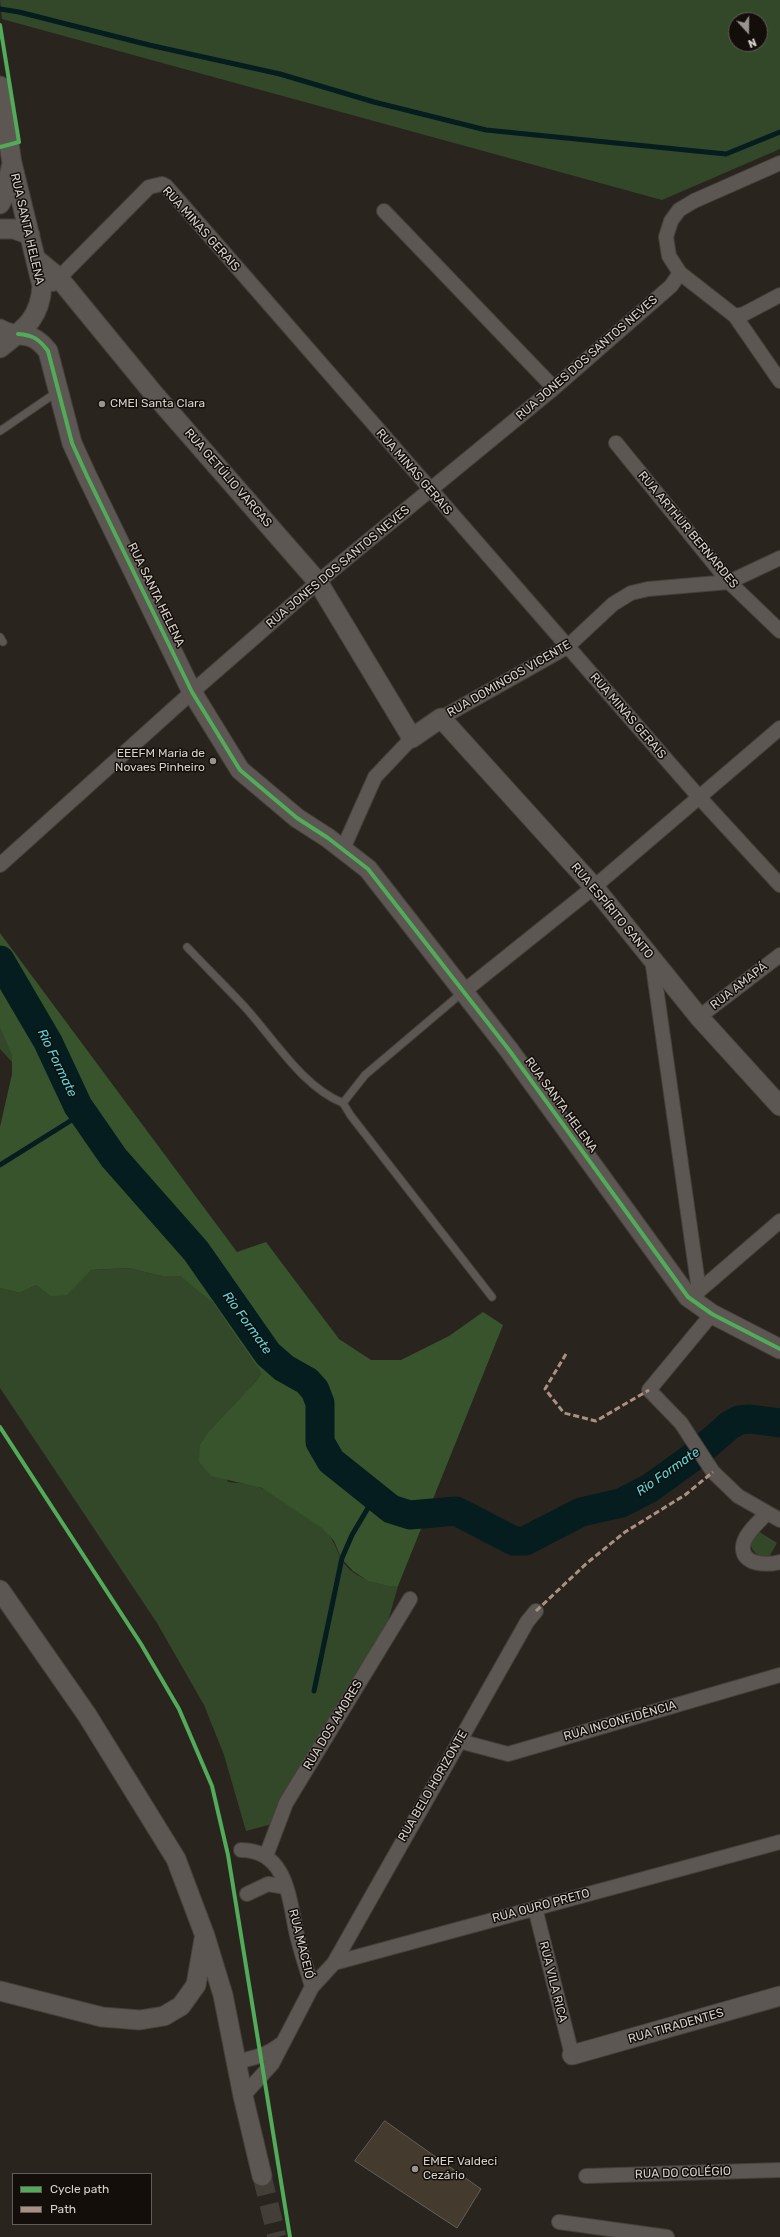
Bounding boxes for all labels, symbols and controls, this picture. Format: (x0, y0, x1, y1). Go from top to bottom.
north arrow (728, 12, 768, 52)
text: N (746, 35, 758, 50)
street label: RUA SANTA HELENA (7, 172, 47, 286)
street label: RUA MINAS GERAIS (159, 184, 243, 274)
street label: RUA JONES DOS SANTOS NEVES (513, 293, 661, 423)
place label: CMEI Santa Clara (110, 397, 205, 411)
marker: CMEI Santa Clara (97, 399, 107, 409)
street label: RUA GETÚLIO VARGAS (181, 426, 275, 530)
street label: RUA MINAS GERAIS (373, 426, 455, 518)
street label: RUA ARTHUR BERNARDES (635, 469, 741, 591)
street label: RUA JONES DOS SANTOS NEVES (263, 503, 413, 631)
street label: RUA SANTA HELENA (125, 541, 187, 649)
street label: RUA DOMINGOS VICENTE (445, 638, 573, 720)
street label: RUA MINAS GERAIS (587, 670, 669, 762)
place label: EEEFM Maria de Novaes Pinheiro (115, 747, 205, 775)
marker: EEEFM Maria de Novaes Pinheiro (208, 756, 218, 766)
street label: RUA ESPÍRITO SANTO (568, 860, 656, 962)
street label: RUA AMAPÁ (708, 959, 770, 1013)
water label: Rio Formate (34, 1026, 80, 1100)
street label: RUA SANTA HELENA (522, 1055, 600, 1155)
water label: Rio Formate (219, 1289, 275, 1357)
water label: Rio Formate (633, 1444, 703, 1500)
street label: RUA DOS AMORES (301, 1678, 365, 1772)
street label: RUA INCONFIDÊNCIA (562, 1698, 678, 1744)
street label: RUA BELO HORIZONTE (395, 1728, 471, 1844)
street label: RUA OURO PRETO (491, 1886, 591, 1926)
street label: RUA MACEIÓ (285, 1908, 317, 1980)
street label: RUA VILA RICA (536, 1940, 570, 2024)
street label: RUA TIRADENTES (627, 2005, 725, 2047)
place label: EMEF Valdeci Cezário (423, 2155, 497, 2183)
marker: EMEF Valdeci Cezário (410, 2164, 420, 2174)
street label: RUA DO COLÉGIO (635, 2164, 731, 2182)
legend (12, 2173, 152, 2225)
text: Cycle path (50, 2182, 109, 2196)
text: Path (50, 2202, 76, 2216)

